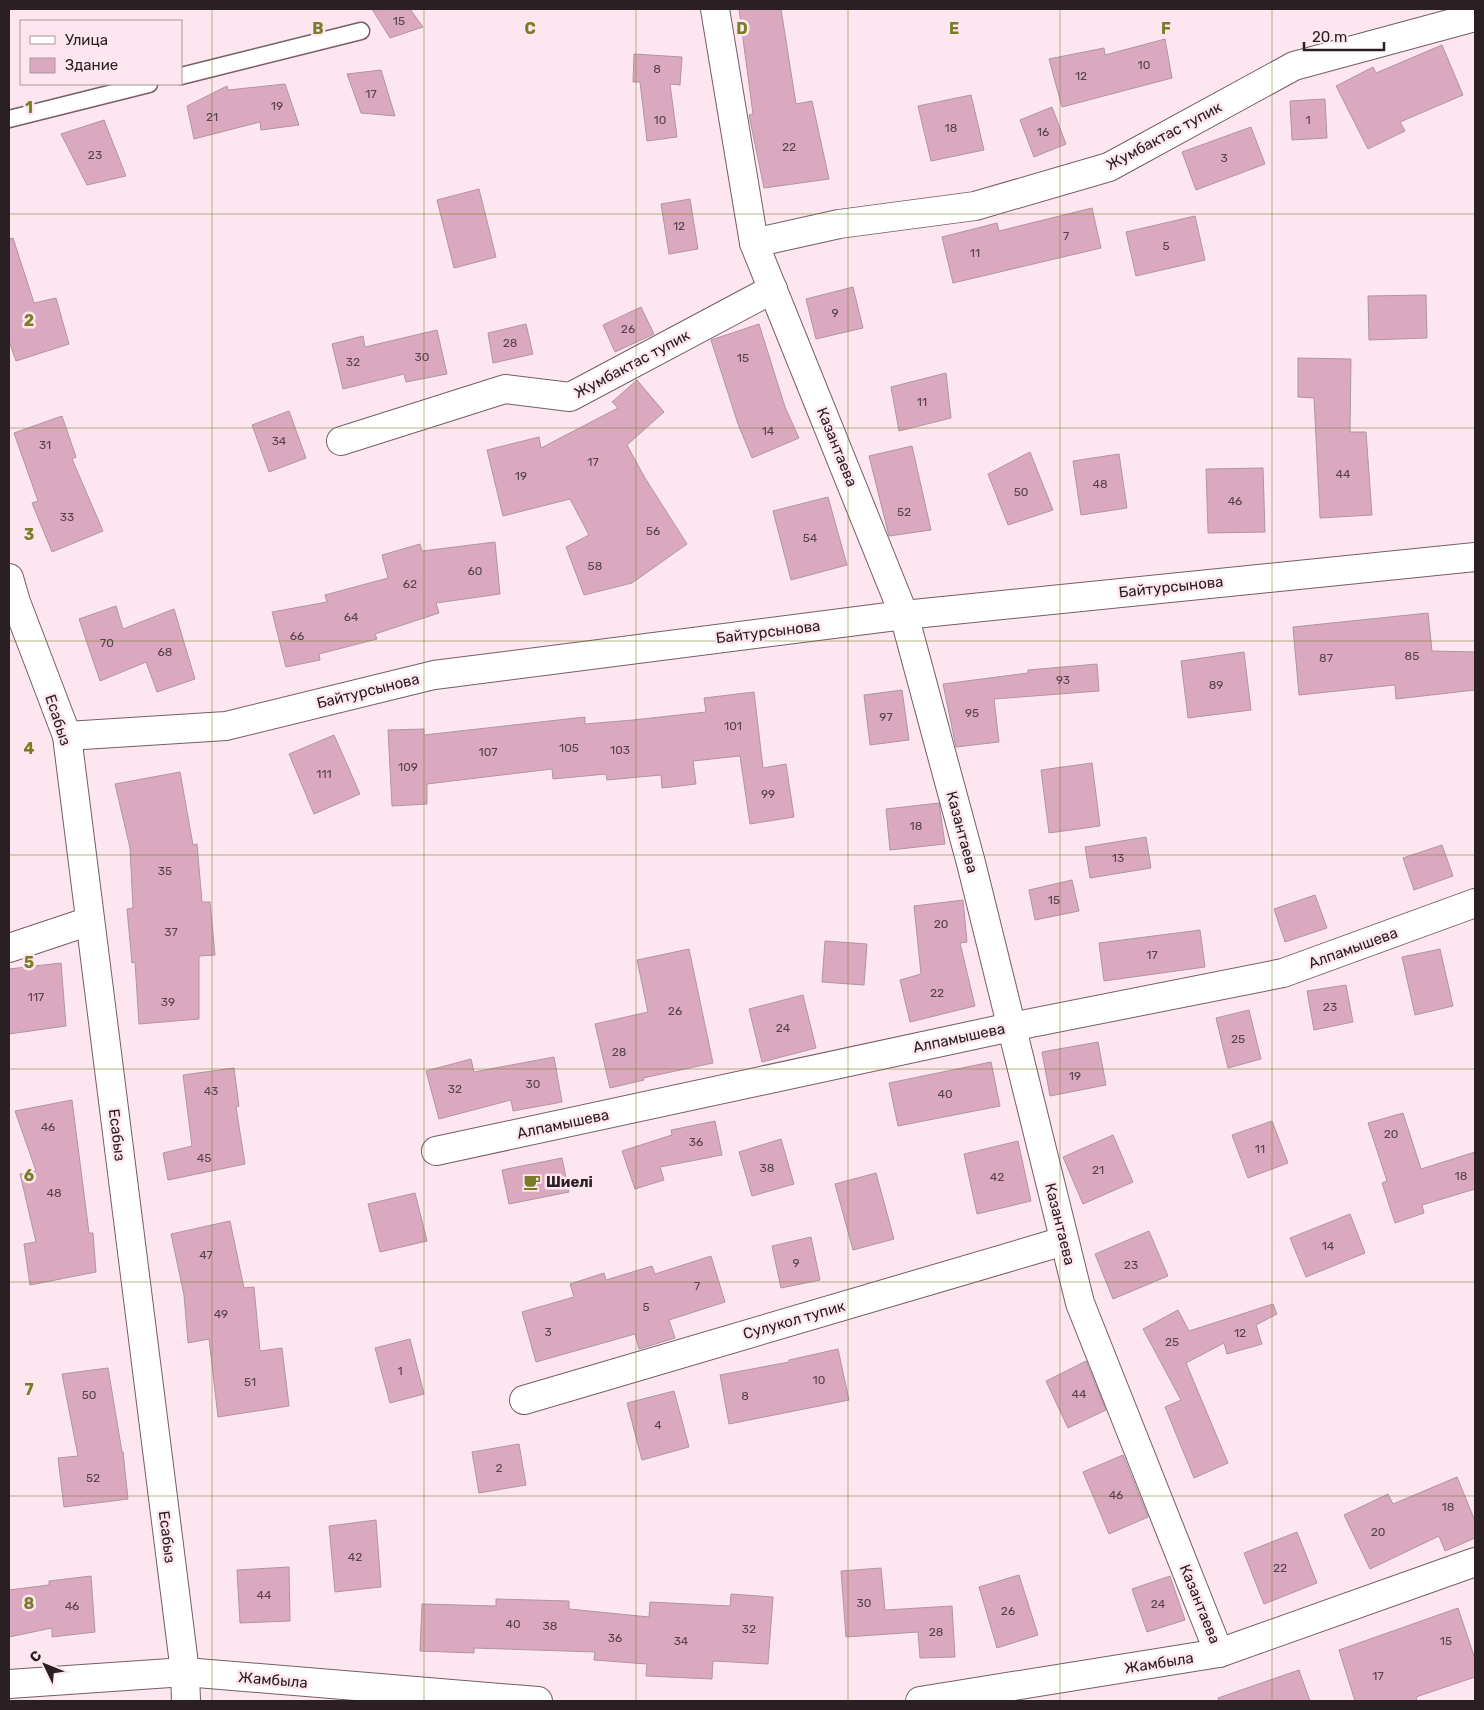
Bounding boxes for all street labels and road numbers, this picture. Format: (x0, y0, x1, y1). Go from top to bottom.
street label: Жумбактас тупик (1103, 98, 1225, 174)
street label: Жумбактас тупик (571, 326, 693, 402)
street label: Казантаева (813, 405, 861, 489)
street label: Байтурсынова (1118, 573, 1224, 601)
street label: Байтурсынова (715, 617, 821, 647)
street label: Байтурсынова (315, 670, 421, 712)
street label: Есабыз (41, 692, 75, 748)
street label: Казантаева (942, 789, 982, 875)
street label: Алпамышева (1306, 924, 1400, 972)
street label: Алпамышева (911, 1019, 1007, 1057)
street label: Алпамышева (515, 1105, 611, 1143)
street label: Есабыз (105, 1108, 129, 1163)
street label: Казантаева (1041, 1181, 1079, 1267)
street label: Сулукол тупик (741, 1297, 847, 1343)
street label: Есабыз (155, 1510, 179, 1565)
street label: Казантаева (1176, 1562, 1224, 1646)
street label: Жамбыла (1123, 1649, 1195, 1677)
street label: Жамбыла (237, 1668, 309, 1692)

